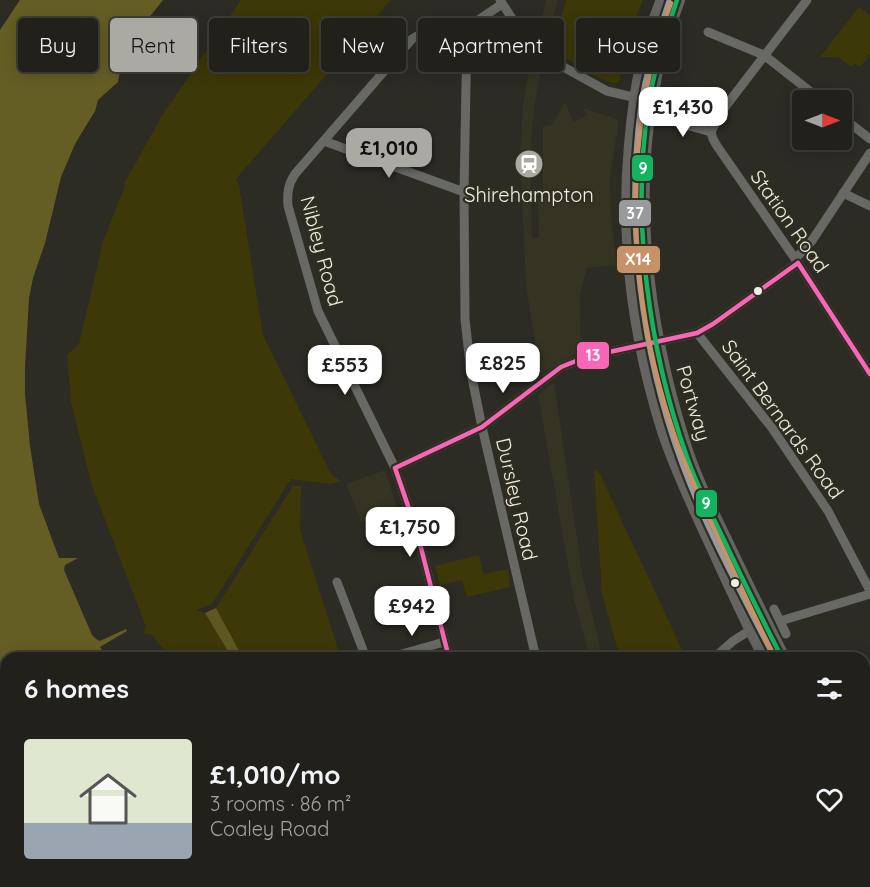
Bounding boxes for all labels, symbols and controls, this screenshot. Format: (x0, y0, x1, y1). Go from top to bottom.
chip: Buy (18, 18, 98, 72)
chip: Rent (110, 18, 197, 72)
chip: Filters (209, 18, 309, 72)
chip: New (321, 18, 406, 72)
chip: Apartment (418, 18, 564, 72)
chip: House (576, 18, 680, 72)
pin: £1,430 (634, 87, 732, 138)
north arrow (792, 90, 852, 150)
map controls (792, 90, 852, 150)
text: £1,430 (653, 94, 713, 119)
pin: £1,010 (340, 128, 438, 179)
text: £1,010 (360, 135, 418, 160)
station icon: Shirehampton (513, 148, 545, 180)
line badge: 9 (631, 154, 654, 182)
text: 9 (638, 158, 648, 178)
street label: Station Road (745, 165, 835, 277)
place label: Shirehampton (464, 182, 594, 207)
street label: Nibley Road (295, 193, 349, 309)
line badge: 37 (618, 199, 652, 227)
text: 37 (626, 203, 644, 223)
line badge: X14 (616, 245, 661, 274)
text: X14 (625, 249, 652, 269)
unlabelled marker (752, 285, 764, 297)
street label: Saint Bernards Road (717, 334, 849, 504)
line badge: 13 (576, 341, 610, 370)
pin: £825 (467, 343, 539, 394)
pin: £553 (309, 345, 381, 396)
text: 13 (586, 345, 600, 365)
text: £825 (480, 350, 526, 375)
text: £553 (322, 352, 368, 377)
street label: Portway (671, 362, 717, 444)
street label: Dursley Road (491, 435, 543, 563)
line badge: 9 (695, 489, 718, 518)
text: 9 (701, 493, 711, 513)
pin: £1,750 (361, 507, 459, 558)
text: £1,750 (380, 514, 440, 539)
unlabelled marker (729, 577, 741, 589)
pin: £942 (376, 586, 448, 637)
text: £942 (389, 593, 435, 618)
text: 6 homes (24, 672, 129, 705)
icon: filters (813, 672, 846, 705)
text: £1,010/mo (210, 758, 341, 791)
icon: home (72, 763, 144, 835)
icon: heart (813, 783, 846, 816)
text: 3 rooms · 86 m² (210, 791, 351, 816)
text: Coaley Road (210, 816, 329, 841)

